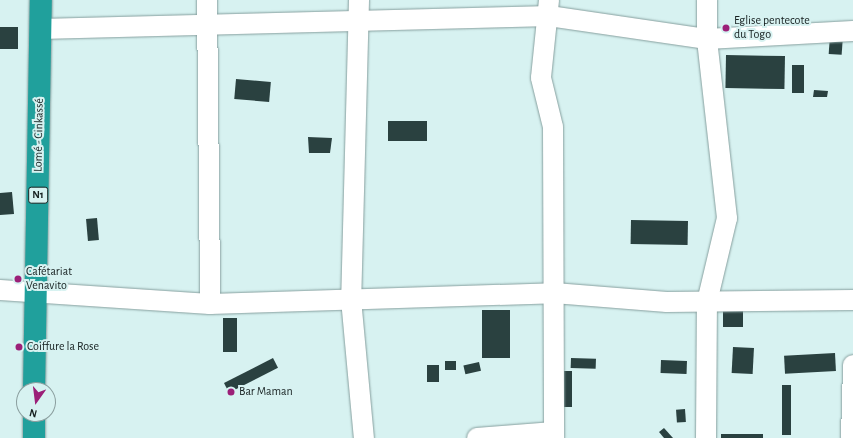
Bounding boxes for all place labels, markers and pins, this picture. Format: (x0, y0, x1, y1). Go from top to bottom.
place label: Eglise pentecote du Togo (734, 14, 810, 42)
marker: Eglise pentecote du Togo (721, 23, 731, 33)
place label: Cafétariat Venavito (26, 265, 72, 293)
marker: Cafétariat Venavito (13, 274, 23, 284)
place label: Coiffure la Rose (27, 340, 99, 354)
marker: Coiffure la Rose (14, 342, 24, 352)
place label: Bar Maman (239, 385, 293, 399)
marker: Bar Maman (226, 387, 236, 397)

